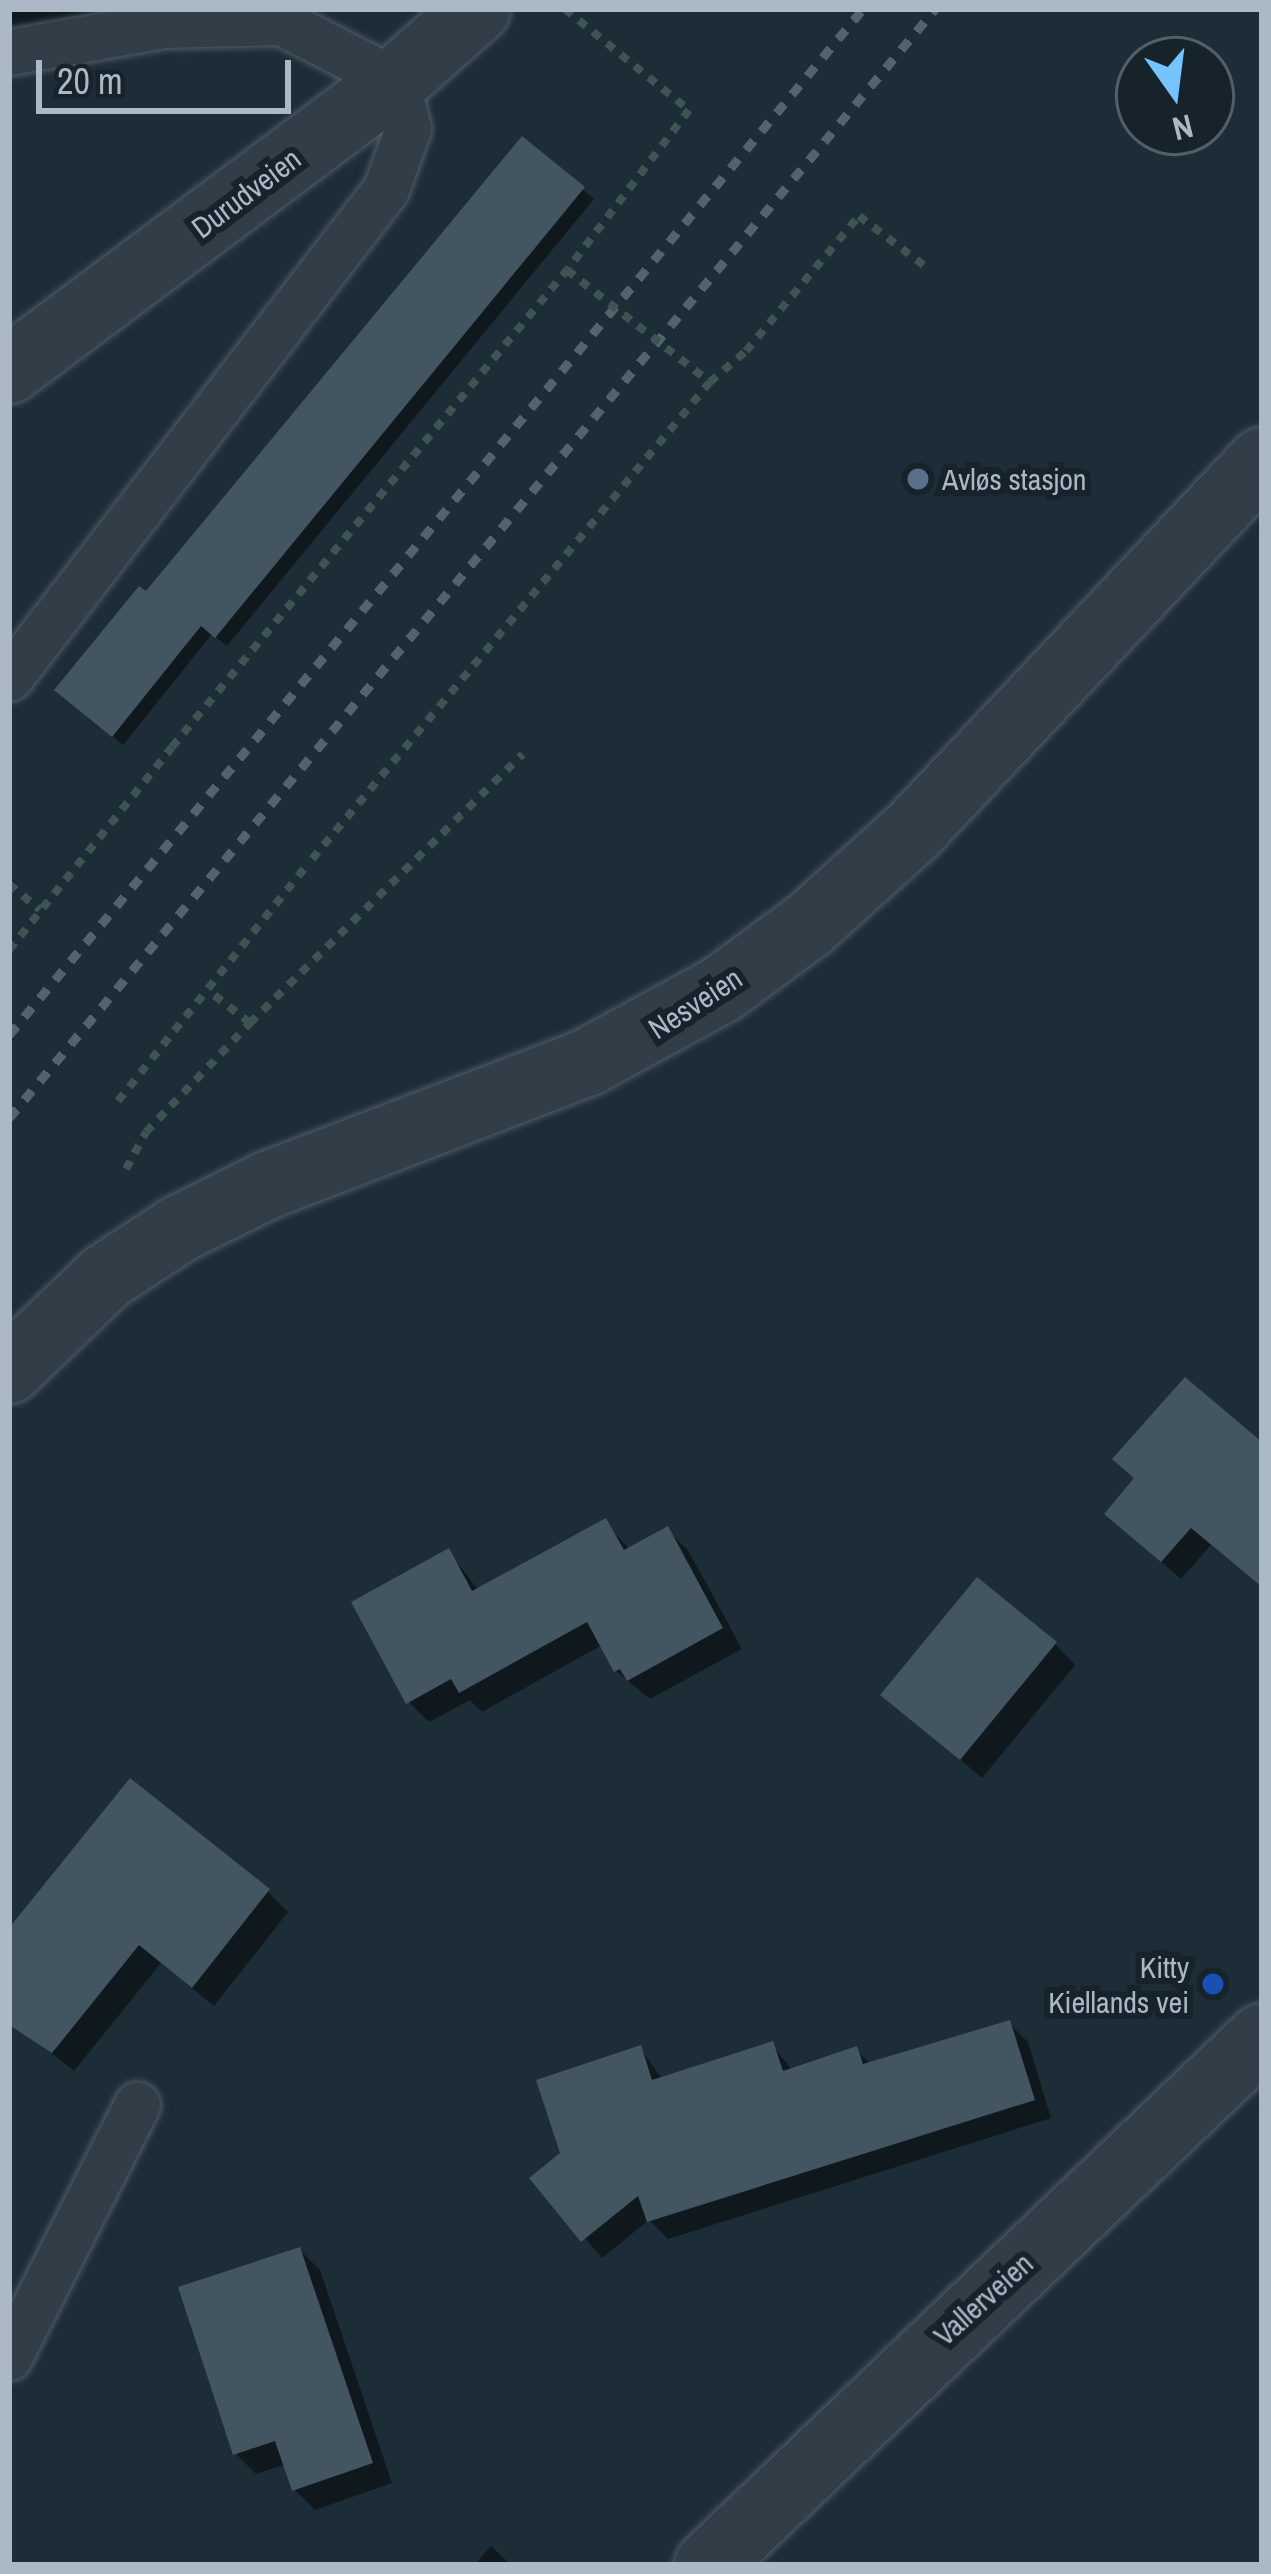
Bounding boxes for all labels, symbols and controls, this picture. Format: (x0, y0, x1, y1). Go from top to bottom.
scale bar (42, 36, 297, 110)
north arrow (1115, 36, 1235, 156)
text: 20 m (57, 57, 123, 105)
text: N (1168, 104, 1198, 152)
street label: Durudveien (184, 140, 308, 246)
place label: Avløs stasjon (942, 461, 1087, 497)
marker: Avløs stasjon (905, 466, 931, 492)
street label: Nesveien (642, 960, 748, 1046)
place label: Kitty Kiellands vei (1048, 1949, 1189, 2020)
marker: Kitty Kiellands vei (1200, 1971, 1226, 1997)
street label: Vallerveien (926, 2245, 1040, 2353)

